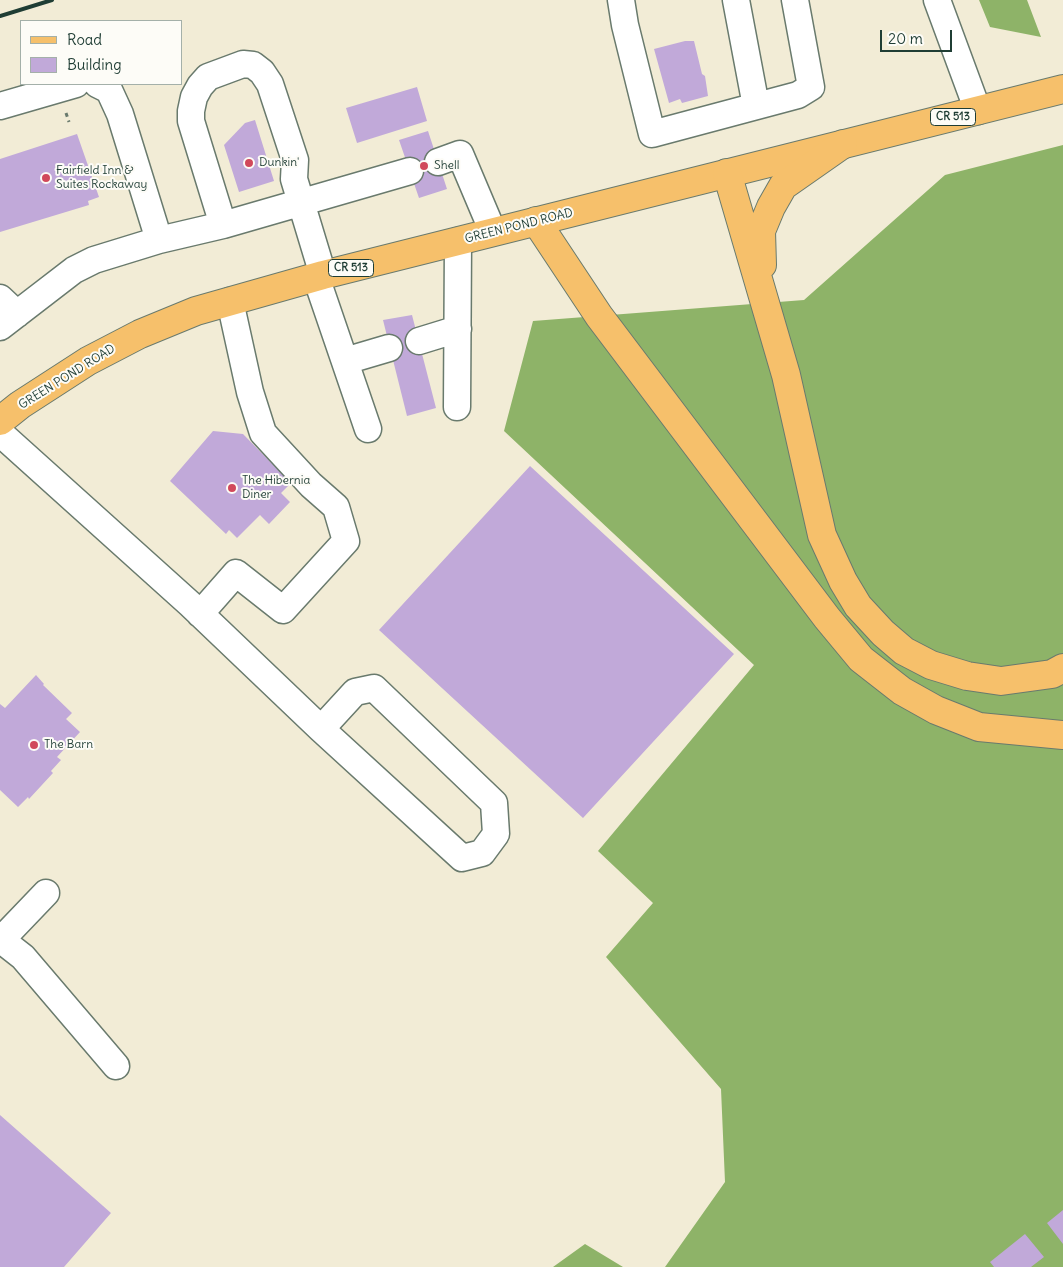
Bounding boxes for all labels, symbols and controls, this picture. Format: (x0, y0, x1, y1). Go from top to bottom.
legend (20, 20, 182, 85)
scale bar (883, 20, 956, 52)
text: 20 m (888, 29, 923, 48)
text: Road (67, 30, 102, 49)
text: Building (67, 55, 122, 74)
road number: CR 513 (930, 108, 976, 125)
place label: Dunkin' (259, 156, 299, 170)
marker: Dunkin' (243, 157, 255, 169)
place label: Shell (434, 159, 459, 173)
marker: Shell (418, 160, 430, 172)
place label: Fairfield Inn & Suites Rockaway (56, 164, 147, 192)
marker: Fairfield Inn & Suites Rockaway (40, 172, 52, 184)
street label: GREEN POND ROAD (464, 206, 574, 246)
road number: CR 513 (328, 260, 374, 276)
street label: GREEN POND ROAD (16, 342, 118, 412)
place label: The Hibernia Diner (242, 474, 310, 502)
marker: The Hibernia Diner (226, 482, 238, 494)
place label: The Barn (44, 738, 93, 752)
marker: The Barn (28, 739, 40, 751)

